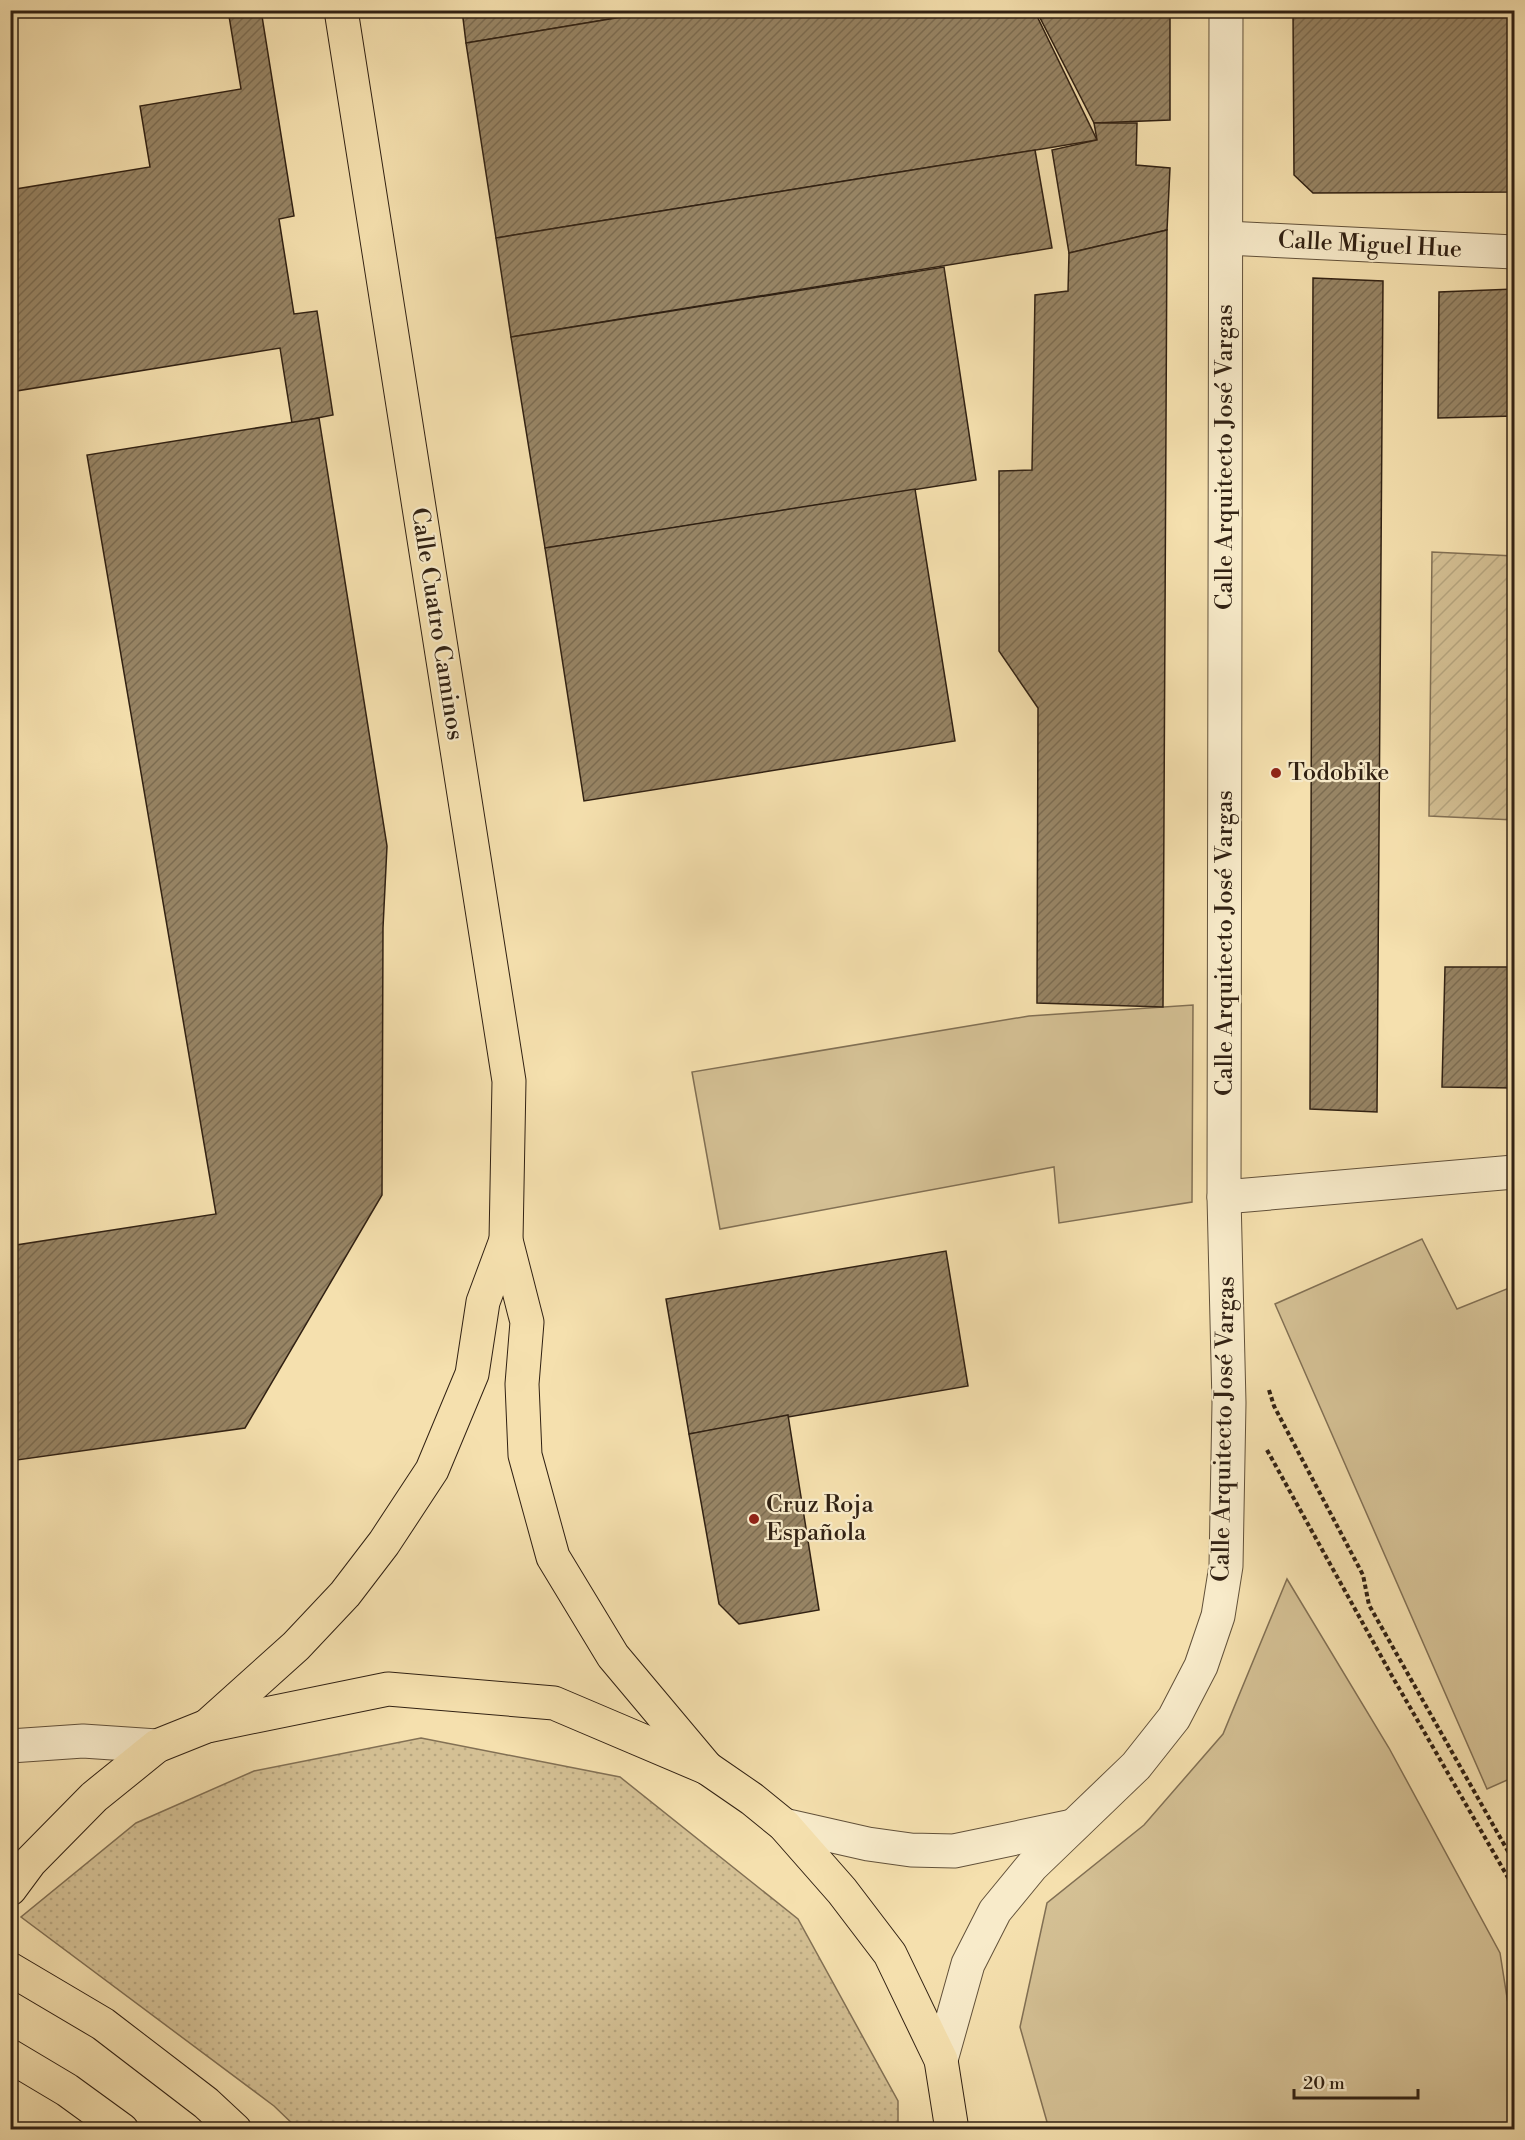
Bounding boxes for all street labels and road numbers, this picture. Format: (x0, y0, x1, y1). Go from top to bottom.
street label: Calle Miguel Hue (1277, 225, 1463, 265)
street label: Calle Arquitecto José Vargas (1210, 304, 1240, 610)
street label: Calle Cuatro Caminos (404, 506, 470, 742)
street label: Calle Arquitecto José Vargas (1210, 790, 1240, 1096)
street label: Calle Arquitecto José Vargas (1206, 1276, 1242, 1582)

